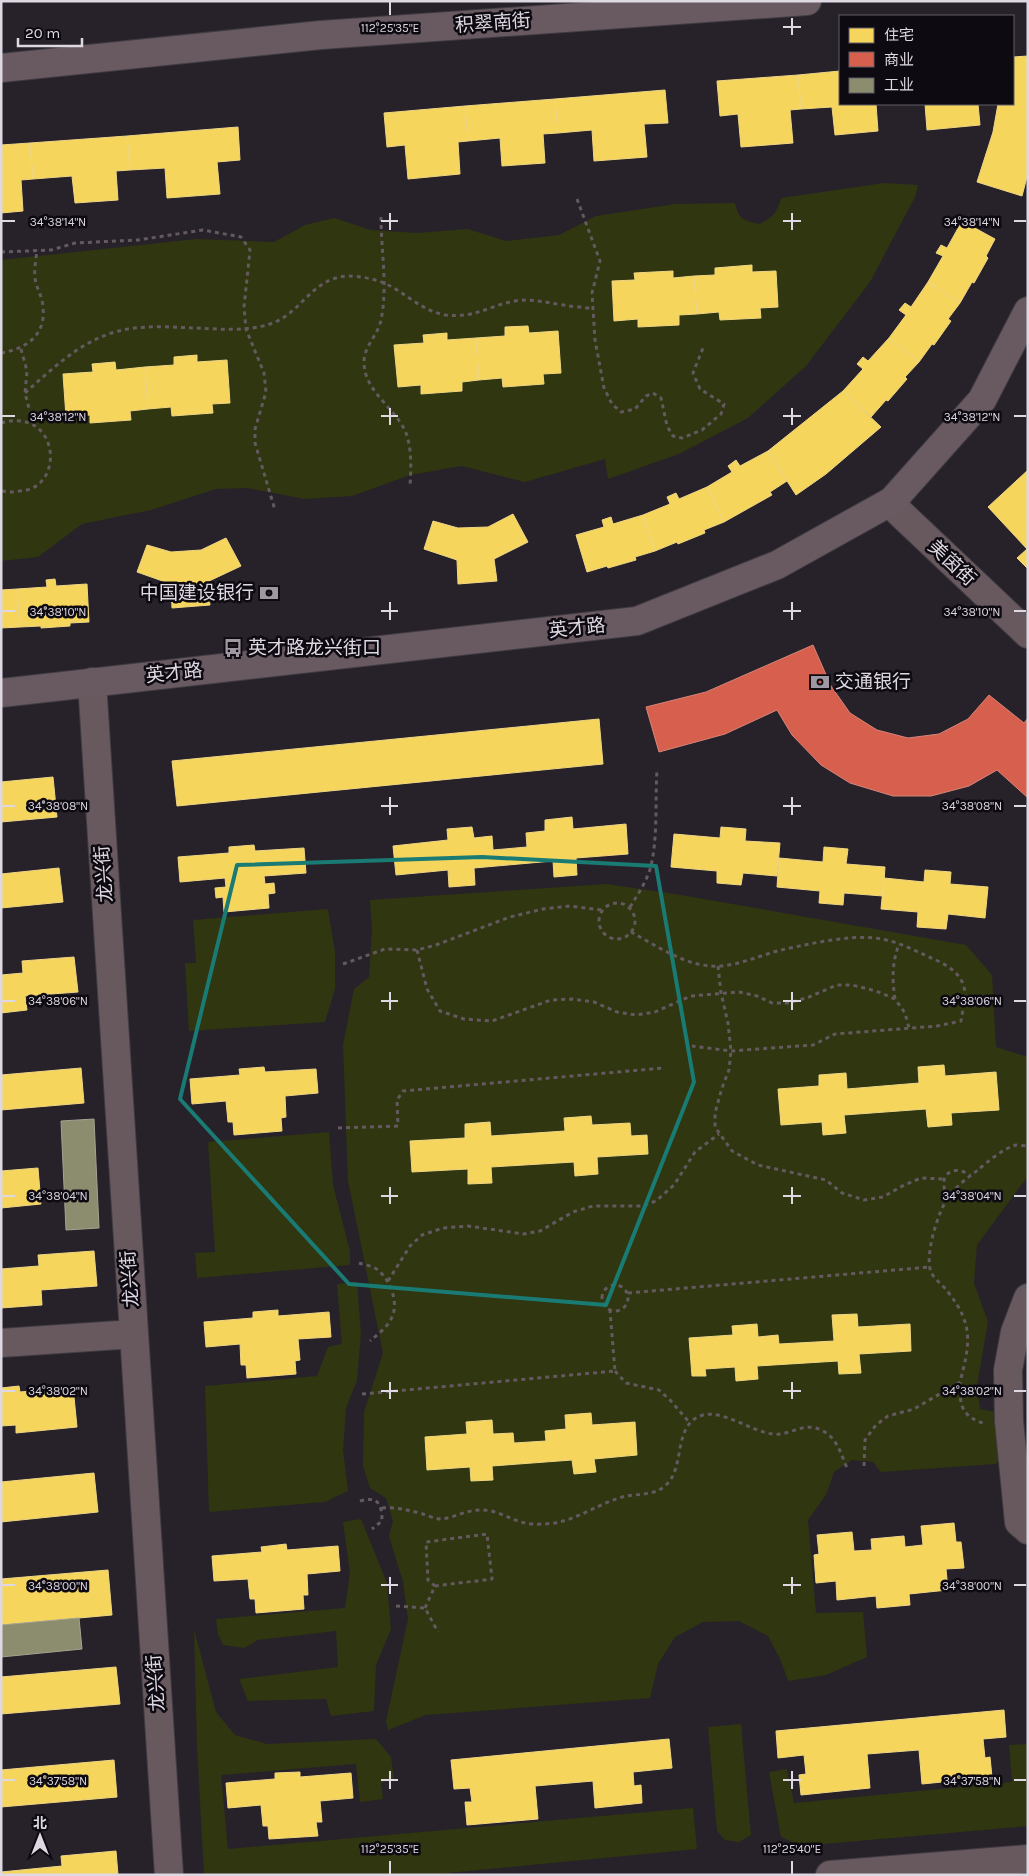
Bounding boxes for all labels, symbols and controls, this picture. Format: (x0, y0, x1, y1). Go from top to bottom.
street label: 积翠南街 (454, 9, 532, 37)
scale bar (18, 15, 81, 47)
legend (839, 15, 1014, 105)
text: 112°25'35"E (361, 21, 419, 35)
text: 20 m (25, 24, 60, 42)
text: 住宅 (884, 26, 914, 44)
text: 商业 (884, 51, 914, 69)
text: 工业 (884, 76, 914, 94)
text: 34°38'14"N (30, 215, 86, 229)
text: 34°38'14"N (944, 215, 1000, 229)
text: 34°38'12"N (30, 410, 86, 424)
text: 34°38'12"N (944, 410, 1000, 424)
street label: 美茵街 (924, 536, 980, 590)
place label: 中国建设银行 (140, 582, 254, 604)
bank icon: 中国建设银行 (258, 582, 280, 604)
text: 34°38'10"N (30, 605, 86, 619)
text: 34°38'10"N (944, 605, 1000, 619)
street label: 英才路 (547, 614, 607, 642)
bus stop icon: 英才路龙兴街口 (222, 637, 244, 659)
place label: 英才路龙兴街口 (248, 637, 381, 659)
street label: 英才路 (144, 659, 204, 687)
bank icon: 交通银行 (809, 671, 831, 693)
place label: 交通银行 (835, 671, 911, 693)
text: 34°38'08"N (28, 799, 88, 813)
text: 34°38'08"N (942, 799, 1002, 813)
street label: 龙兴街 (91, 845, 117, 903)
text: 34°38'06"N (28, 994, 88, 1008)
text: 34°38'06"N (942, 994, 1002, 1008)
text: 34°38'04"N (28, 1189, 88, 1203)
text: 34°38'04"N (942, 1189, 1002, 1203)
street label: 龙兴街 (117, 1250, 143, 1308)
text: 34°38'02"N (28, 1384, 88, 1398)
text: 34°38'02"N (942, 1384, 1002, 1398)
text: 34°38'00"N (28, 1579, 88, 1593)
text: 34°38'00"N (942, 1579, 1002, 1593)
street label: 龙兴街 (143, 1654, 169, 1712)
text: 34°37'58"N (29, 1774, 87, 1788)
text: 34°37'58"N (943, 1774, 1001, 1788)
north arrow (15, 1811, 65, 1861)
text: 北 (33, 1815, 47, 1832)
text: 112°25'35"E (361, 1842, 419, 1856)
text: 112°25'40"E (763, 1842, 821, 1856)

